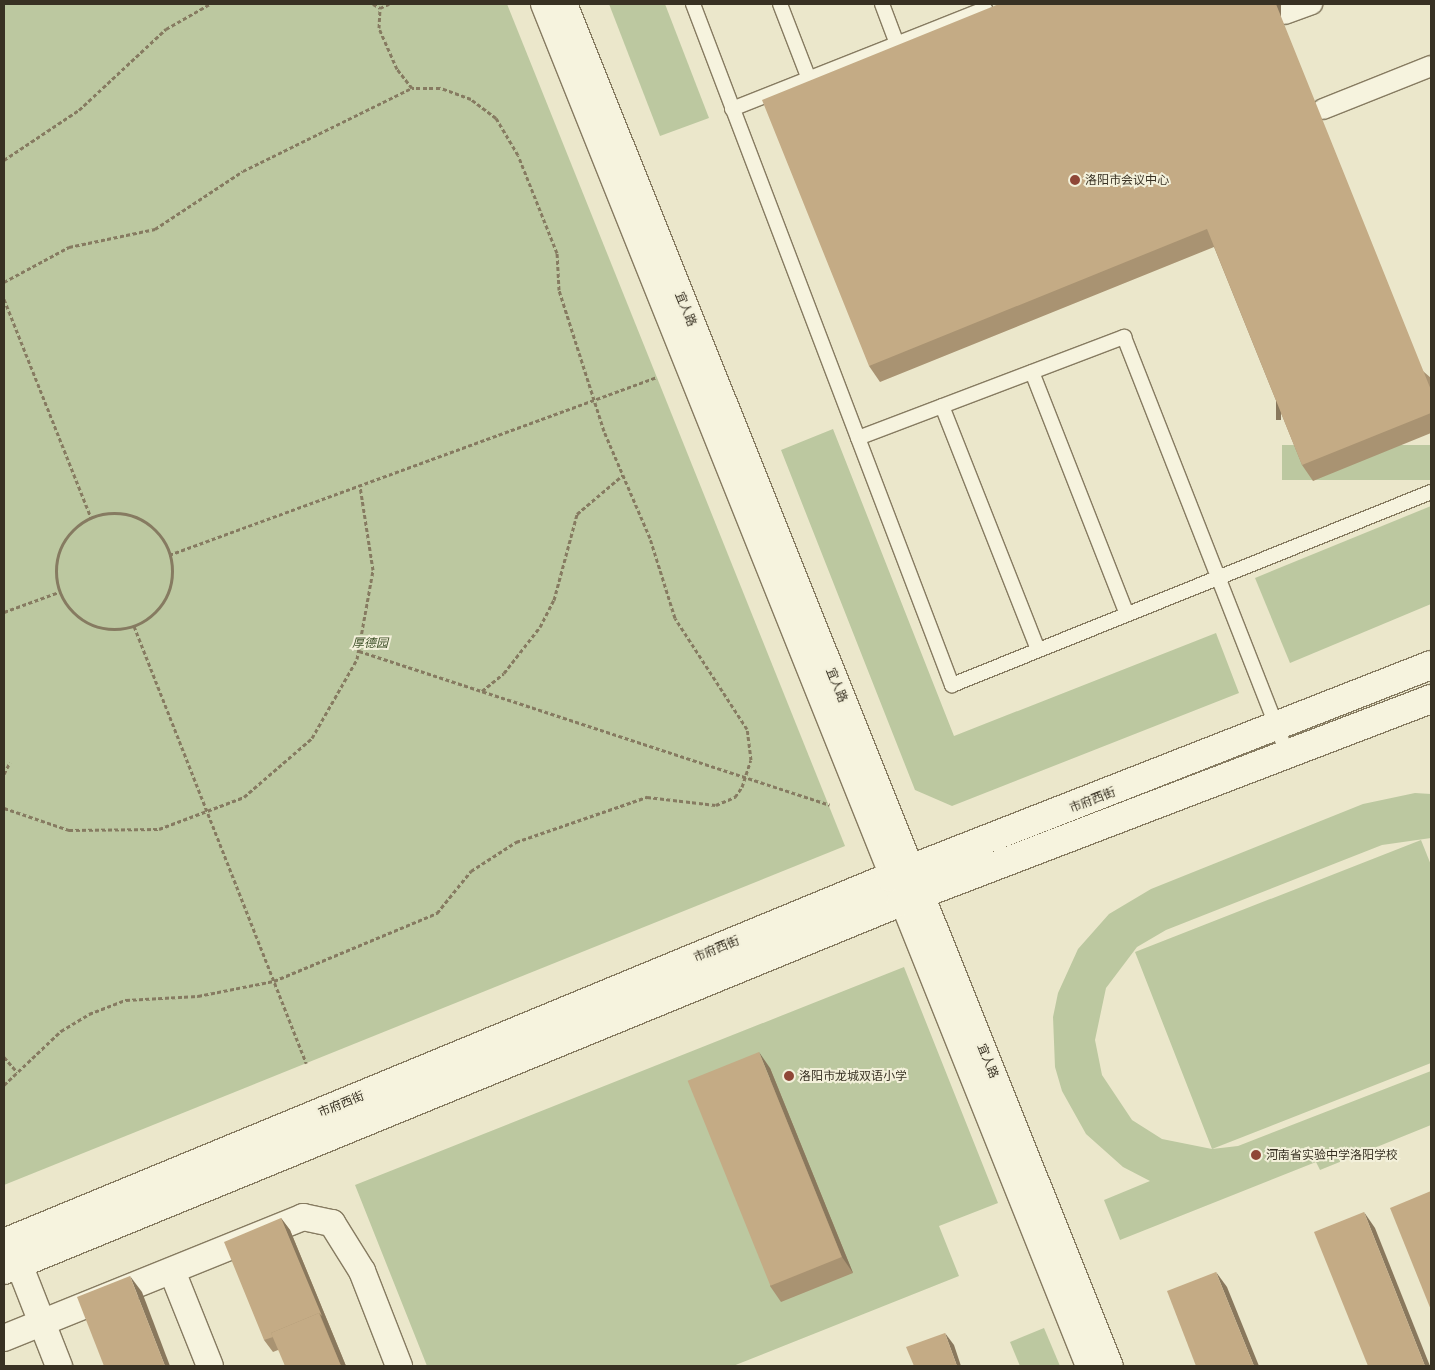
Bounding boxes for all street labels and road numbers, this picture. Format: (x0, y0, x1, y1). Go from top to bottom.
street label: 宜人路 (673, 290, 699, 328)
street label: 宜人路 (824, 666, 850, 704)
street label: 市府西街 (1067, 785, 1117, 815)
street label: 市府西街 (691, 933, 741, 965)
street label: 宜人路 (975, 1042, 1001, 1080)
street label: 市府西街 (316, 1088, 366, 1120)

